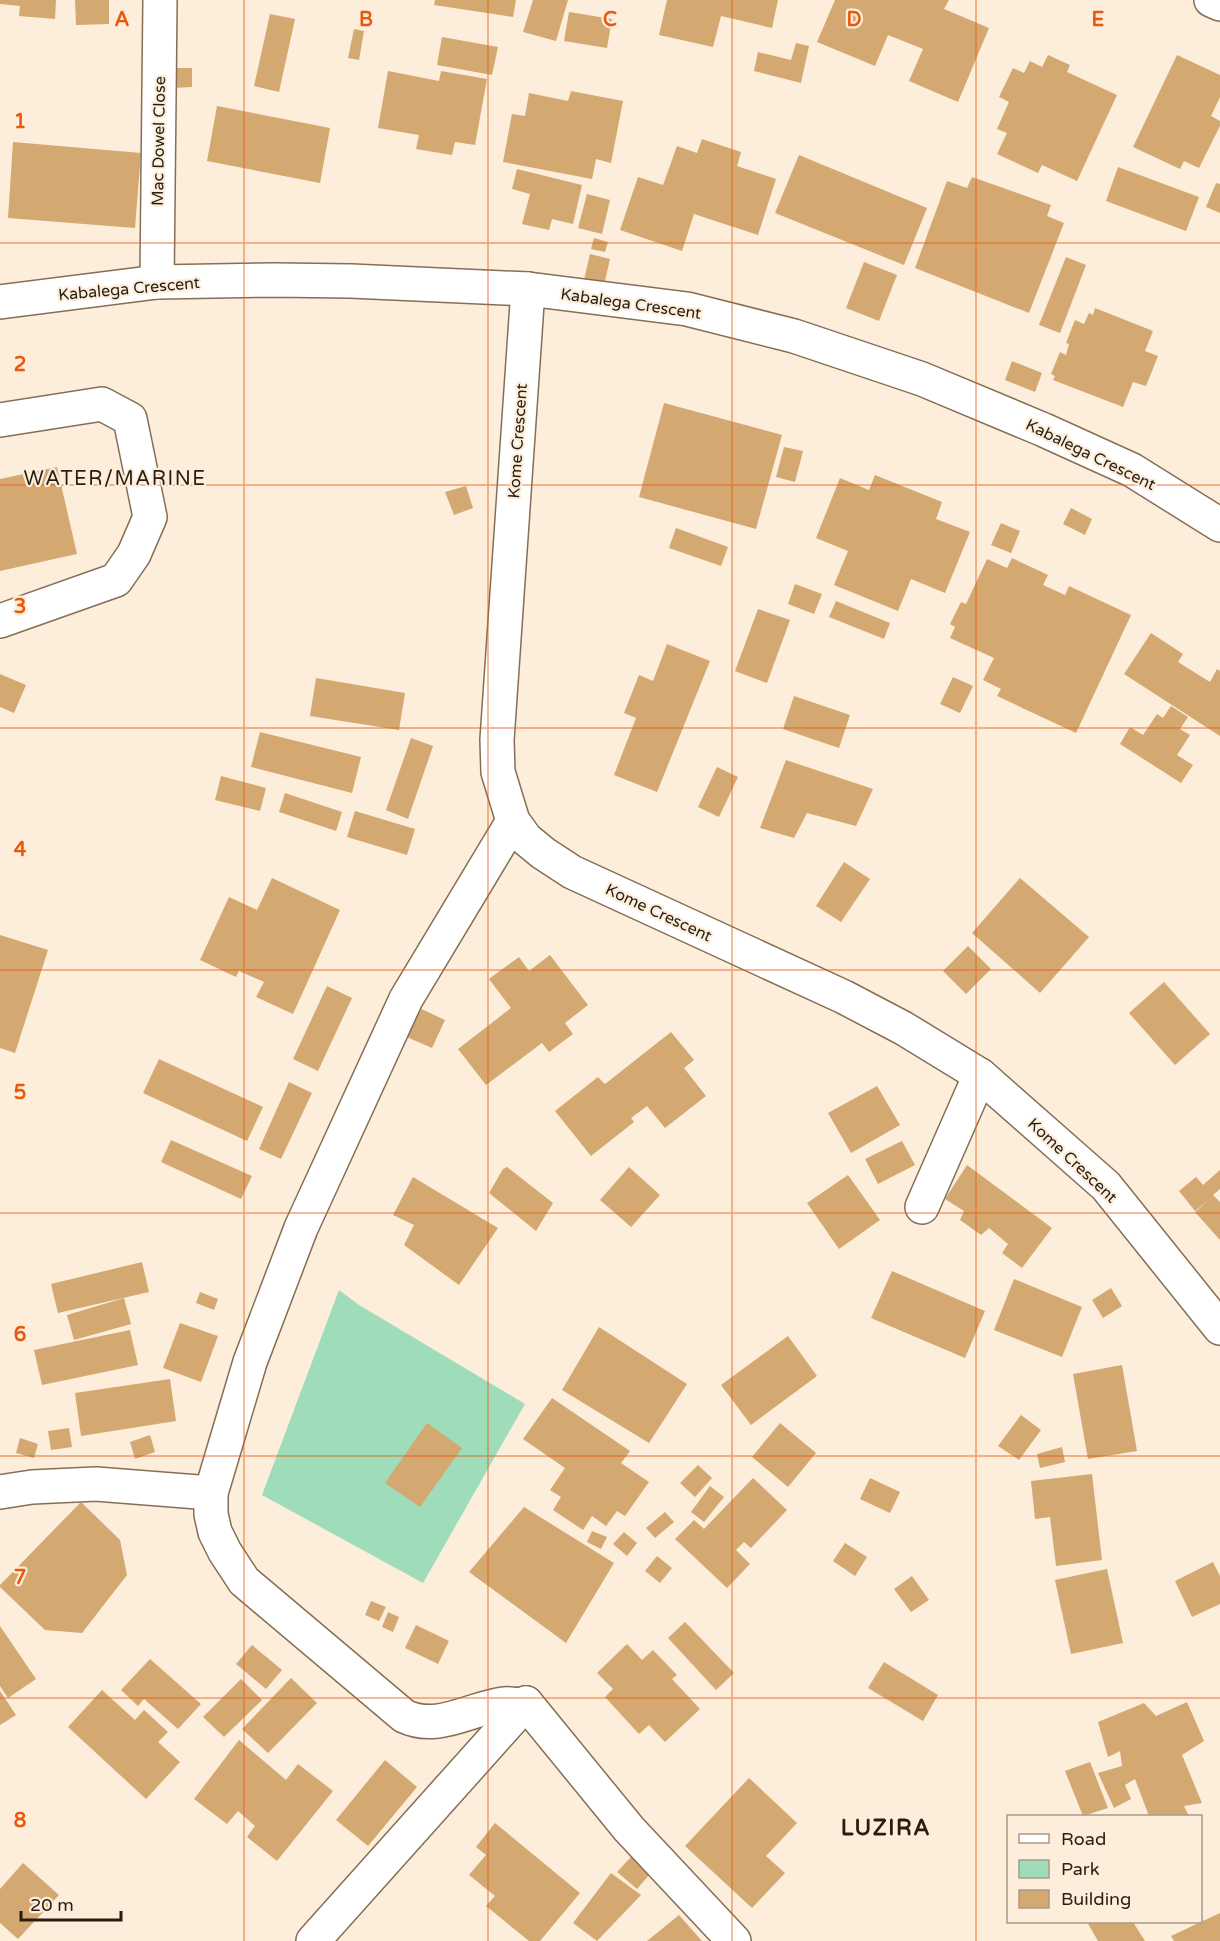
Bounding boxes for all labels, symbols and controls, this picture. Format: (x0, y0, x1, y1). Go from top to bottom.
text: A (115, 8, 130, 32)
text: B (359, 8, 373, 32)
text: C (603, 8, 617, 32)
text: D (846, 8, 862, 32)
text: E (1092, 8, 1105, 32)
street label: Mac Dowel Close (148, 76, 170, 206)
text: 1 (14, 110, 26, 134)
street label: Kabalega Crescent (58, 273, 201, 305)
street label: Kabalega Crescent (559, 284, 703, 324)
text: 2 (14, 353, 26, 377)
street label: Kome Crescent (504, 383, 532, 499)
street label: Kabalega Crescent (1022, 415, 1159, 495)
district label: WATER/MARINE (24, 467, 206, 491)
text: 3 (14, 595, 26, 619)
text: 4 (14, 838, 27, 862)
street label: Kome Crescent (602, 880, 715, 946)
text: 5 (14, 1081, 26, 1105)
street label: Kome Crescent (1023, 1114, 1121, 1207)
text: 6 (14, 1323, 26, 1347)
text: 7 (14, 1566, 26, 1590)
text: 8 (14, 1809, 26, 1833)
district label: LUZIRA (841, 1815, 931, 1841)
legend (1007, 1815, 1202, 1923)
text: Road (1061, 1828, 1106, 1850)
text: Park (1061, 1858, 1100, 1880)
scale bar (21, 1884, 122, 1922)
text: Building (1061, 1888, 1131, 1910)
text: 20 m (30, 1894, 74, 1916)

